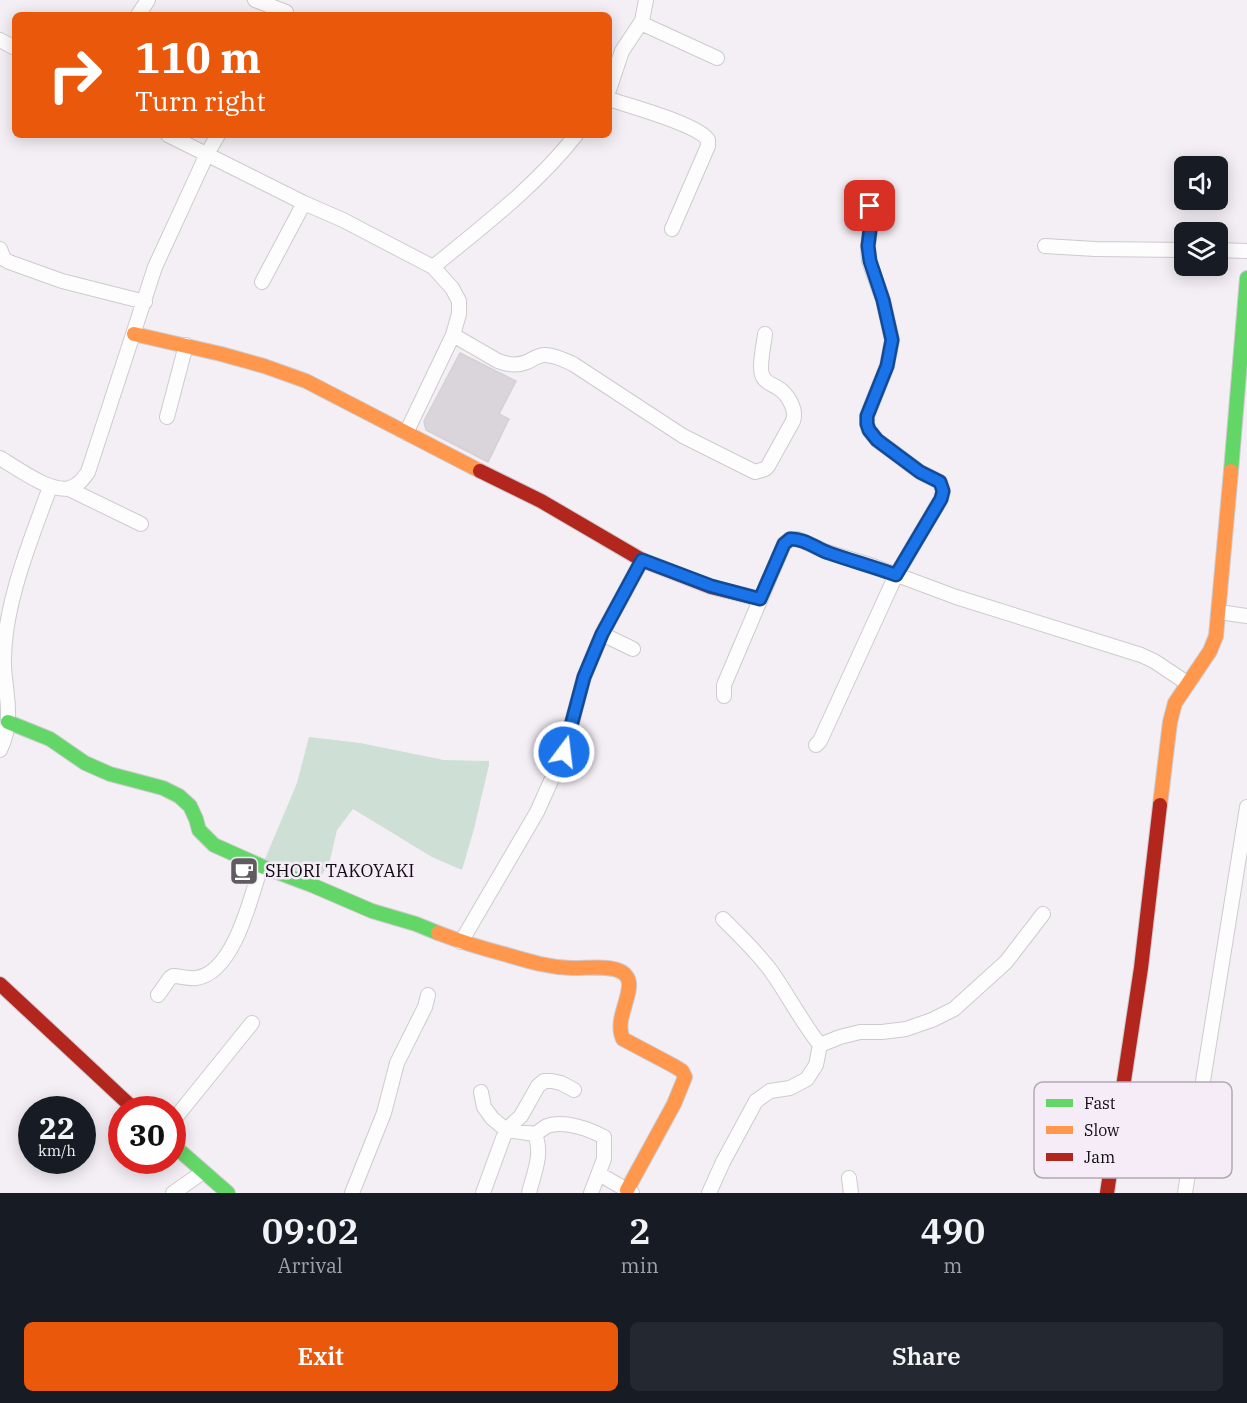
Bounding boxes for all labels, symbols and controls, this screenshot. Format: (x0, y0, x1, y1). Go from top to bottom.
text: 110 m (135, 30, 261, 85)
icon: right (36, 36, 114, 114)
text: Turn right (135, 83, 266, 118)
map controls (1174, 156, 1228, 276)
button: sound (1174, 156, 1228, 210)
pin (844, 180, 895, 231)
icon: arrive (853, 189, 886, 222)
button: layers (1174, 222, 1228, 276)
position arrow (532, 720, 596, 784)
cafe icon: SHORI TAKOYAKI (228, 855, 260, 887)
place label: SHORI TAKOYAKI (265, 859, 415, 882)
legend (1034, 1082, 1232, 1178)
text: Fast (1084, 1093, 1116, 1113)
speed limit sign: 30 (108, 1096, 186, 1174)
text: 22 (39, 1108, 75, 1147)
text: Slow (1084, 1120, 1120, 1140)
text: km/h (38, 1141, 76, 1160)
text: Jam (1084, 1147, 1115, 1167)
text: 09:02 (262, 1207, 359, 1254)
text: 2 (629, 1207, 650, 1254)
text: 490 (920, 1207, 985, 1254)
text: Arrival (278, 1252, 343, 1279)
text: min (621, 1252, 659, 1279)
text: m (943, 1252, 962, 1279)
button: Exit (24, 1322, 618, 1391)
button: Share (630, 1322, 1223, 1391)

